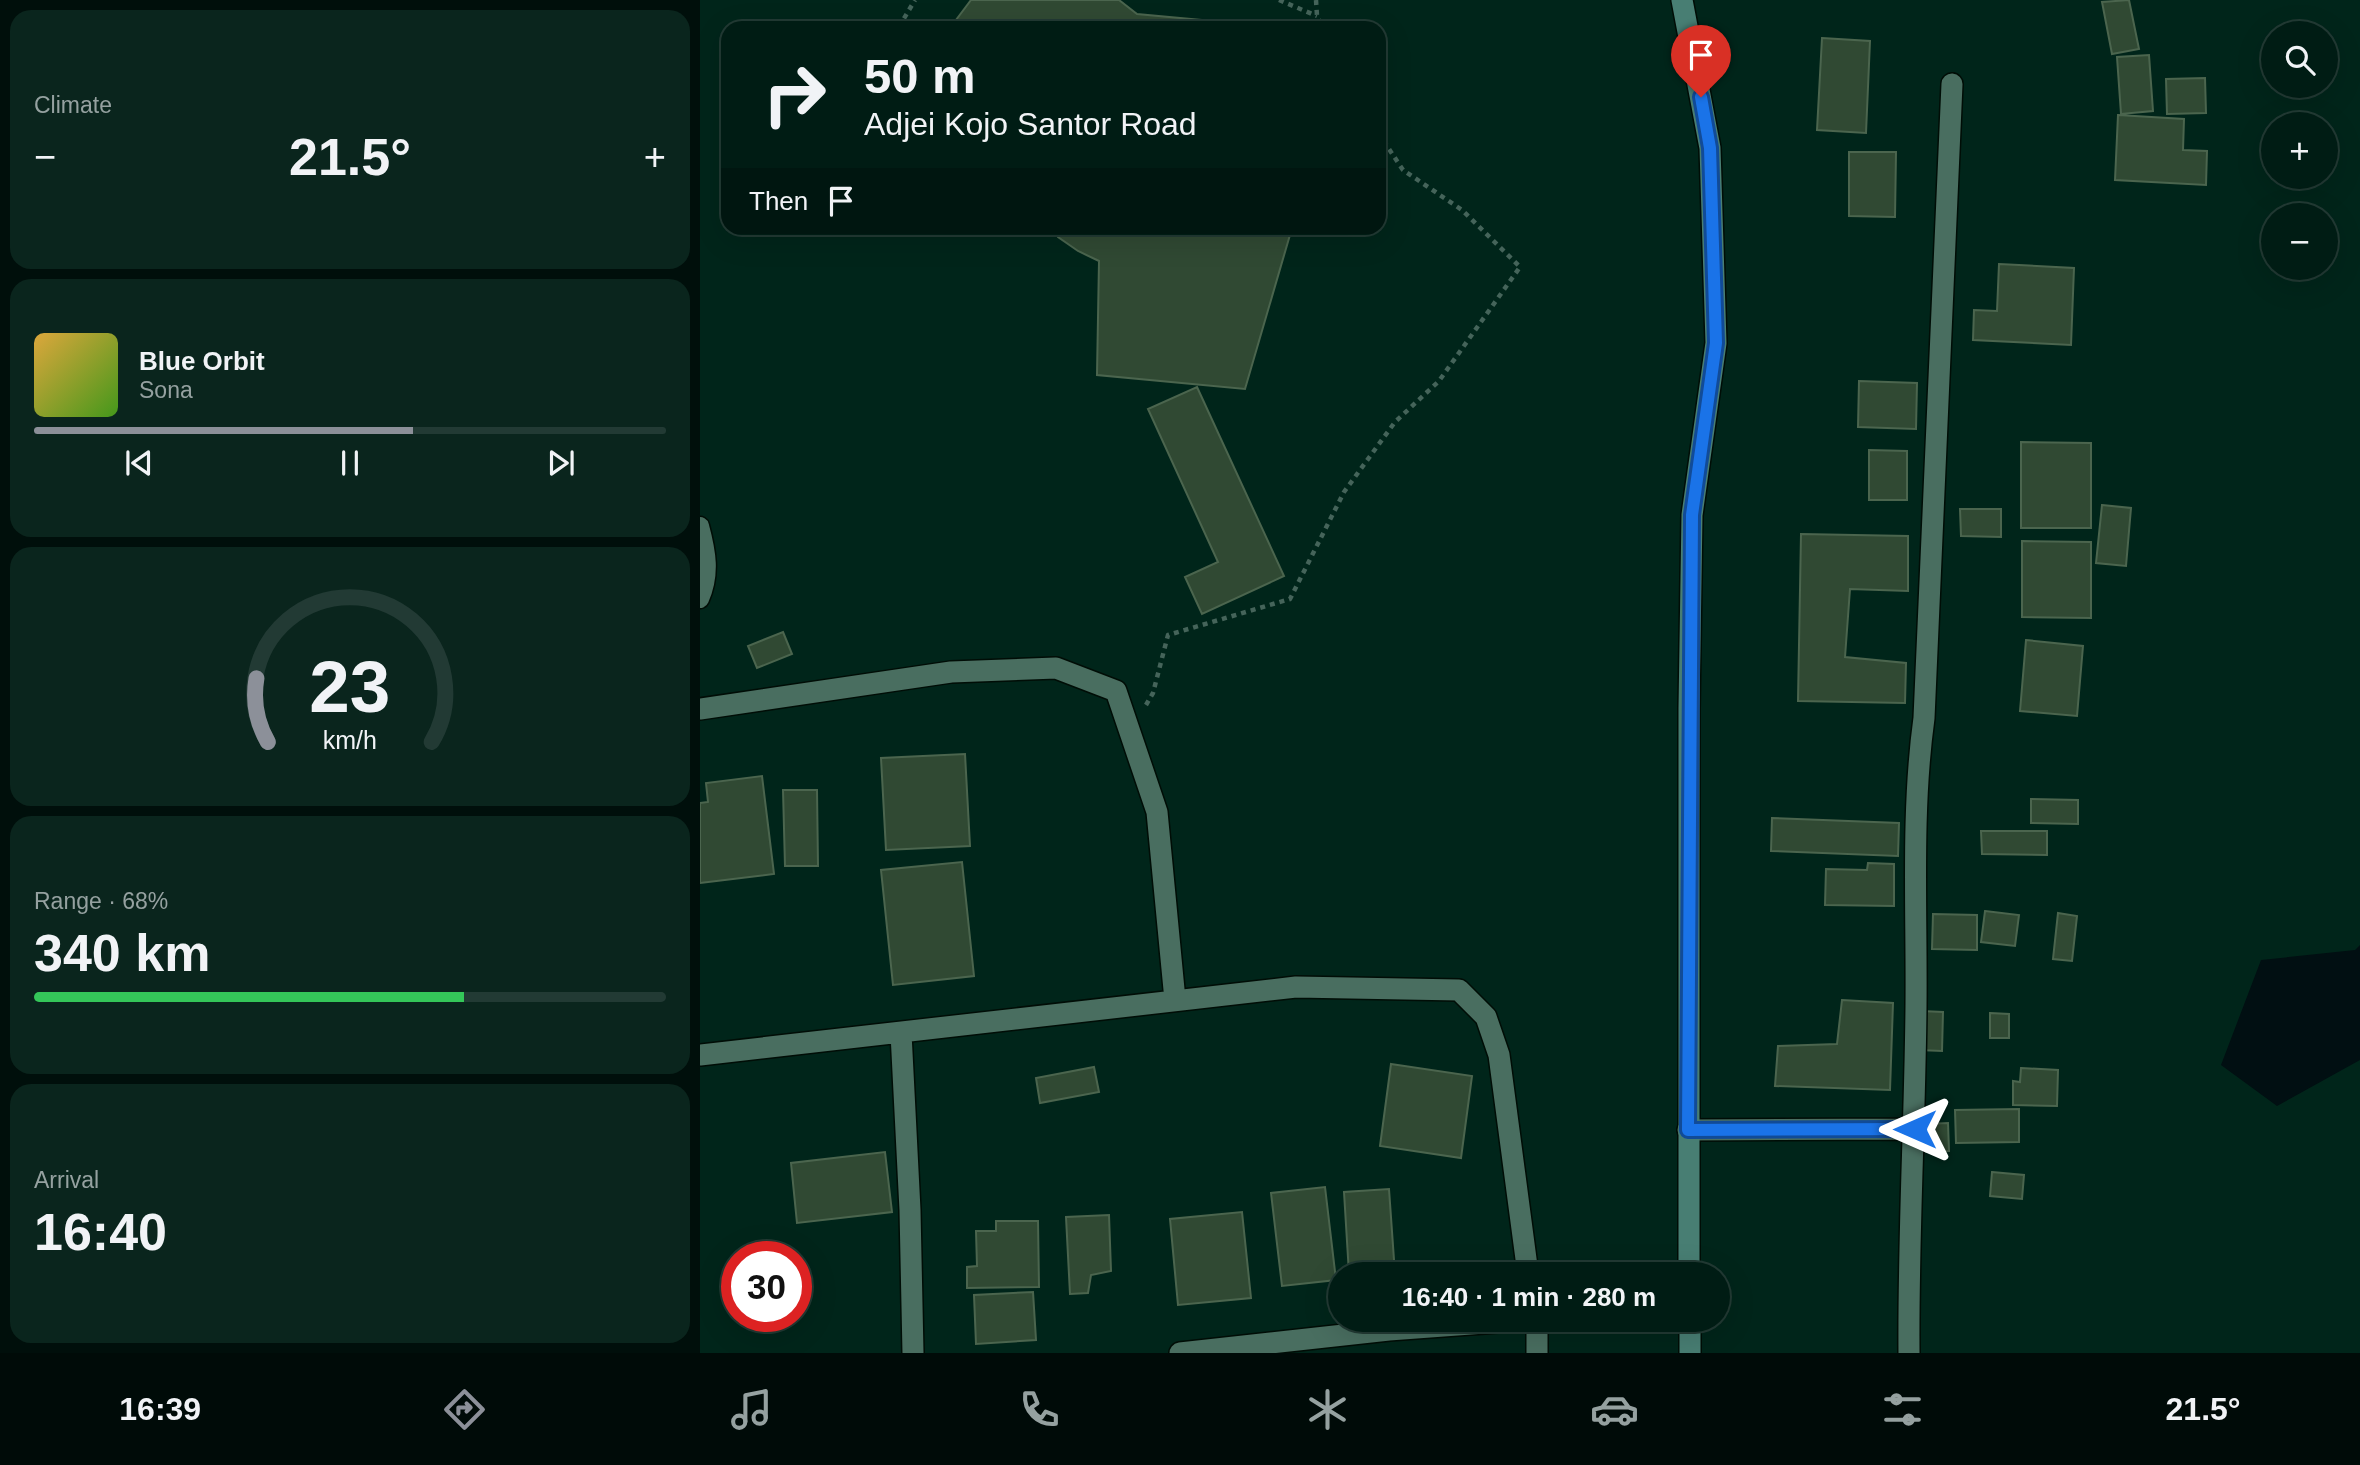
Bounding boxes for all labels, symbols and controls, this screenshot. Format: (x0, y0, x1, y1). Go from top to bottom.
map controls (2261, 21, 2338, 280)
button: search (2261, 21, 2338, 98)
pin (1671, 25, 1731, 97)
icon: arrive (1682, 36, 1720, 74)
icon: right (749, 49, 840, 140)
text: 50 m (864, 49, 976, 103)
text: Climate (34, 92, 112, 118)
text: Adjei Kojo Santor Road (864, 106, 1197, 142)
button: + (2261, 112, 2338, 189)
text: 21.5° (289, 128, 411, 186)
text: − (34, 136, 56, 178)
text: + (644, 136, 666, 178)
icon: arrive (822, 182, 860, 220)
text: Then (749, 186, 808, 216)
button: − (2261, 203, 2338, 280)
text: Blue Orbit (139, 346, 265, 376)
text: Sona (139, 377, 193, 403)
icon: previous (120, 444, 158, 482)
icon: pause (331, 444, 369, 482)
icon: next (542, 444, 580, 482)
text: 23 (310, 647, 390, 728)
text: km/h (323, 726, 377, 754)
text: Range · 68% (34, 888, 168, 914)
text: 340 km (34, 924, 210, 982)
position arrow (1878, 1092, 1952, 1166)
text: Arrival (34, 1167, 99, 1193)
text: 16:40 (34, 1203, 167, 1261)
speed limit sign: 30 (721, 1241, 812, 1332)
text: 16:40 · 1 min · 280 m (1402, 1282, 1656, 1312)
icon: directions (440, 1385, 489, 1434)
icon: music (727, 1385, 776, 1434)
icon: phone (1015, 1385, 1064, 1434)
icon: climate (1303, 1385, 1352, 1434)
icon: car (1590, 1385, 1639, 1434)
icon: filters (1878, 1385, 1927, 1434)
text: 16:39 (119, 1391, 201, 1427)
text: 21.5° (2166, 1391, 2241, 1427)

